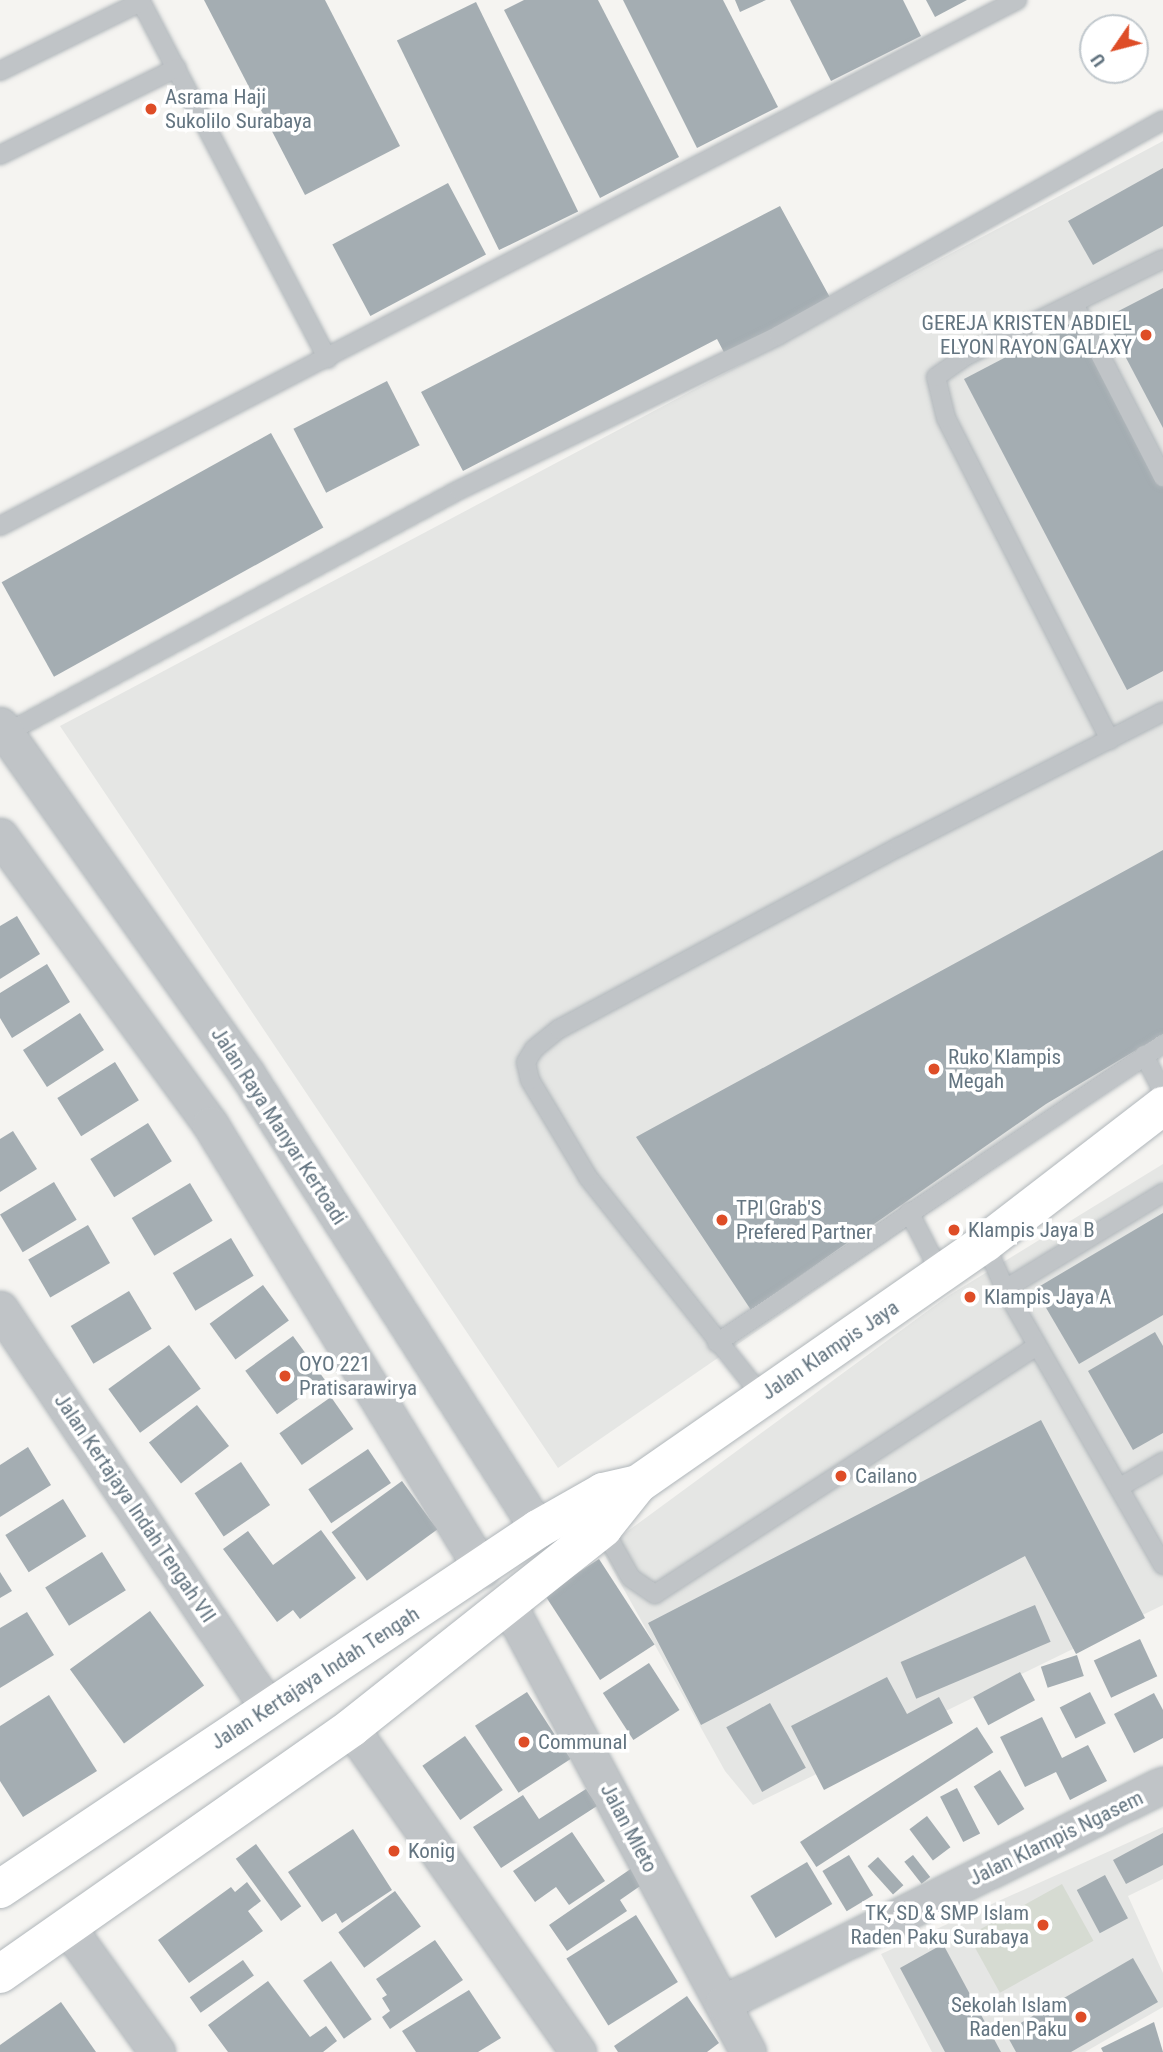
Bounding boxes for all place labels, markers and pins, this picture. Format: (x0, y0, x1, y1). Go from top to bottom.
place label: Asrama Haji Sukolilo Surabaya (165, 84, 312, 134)
marker: Asrama Haji Sukolilo Surabaya (143, 101, 159, 117)
place label: GEREJA KRISTEN ABDIEL ELYON RAYON GALAXY (922, 310, 1132, 360)
marker: GEREJA KRISTEN ABDIEL ELYON RAYON GALAXY (1138, 327, 1154, 343)
place label: Ruko Klampis Megah (948, 1044, 1061, 1094)
marker: Ruko Klampis Megah (926, 1061, 942, 1077)
place label: TPI Grab'S Prefered Partner (736, 1195, 872, 1245)
marker: TPI Grab'S Prefered Partner (714, 1212, 730, 1228)
place label: Klampis Jaya B (968, 1217, 1095, 1243)
marker: Klampis Jaya B (946, 1222, 962, 1238)
place label: Klampis Jaya A (984, 1284, 1111, 1310)
marker: Klampis Jaya A (962, 1289, 978, 1305)
place label: OYO 221 Pratisarawirya (299, 1351, 417, 1401)
marker: OYO 221 Pratisarawirya (277, 1368, 293, 1384)
place label: Cailano (855, 1463, 917, 1489)
marker: Cailano (833, 1468, 849, 1484)
place label: Communal (538, 1729, 627, 1755)
marker: Communal (516, 1734, 532, 1750)
place label: Konig (408, 1838, 455, 1864)
marker: Konig (386, 1843, 402, 1859)
place label: TK, SD & SMP Islam Raden Paku Surabaya (851, 1900, 1029, 1950)
marker: TK, SD & SMP Islam Raden Paku Surabaya (1035, 1917, 1051, 1933)
place label: Sekolah Islam Raden Paku (951, 1992, 1067, 2042)
marker: Sekolah Islam Raden Paku (1073, 2009, 1089, 2025)

